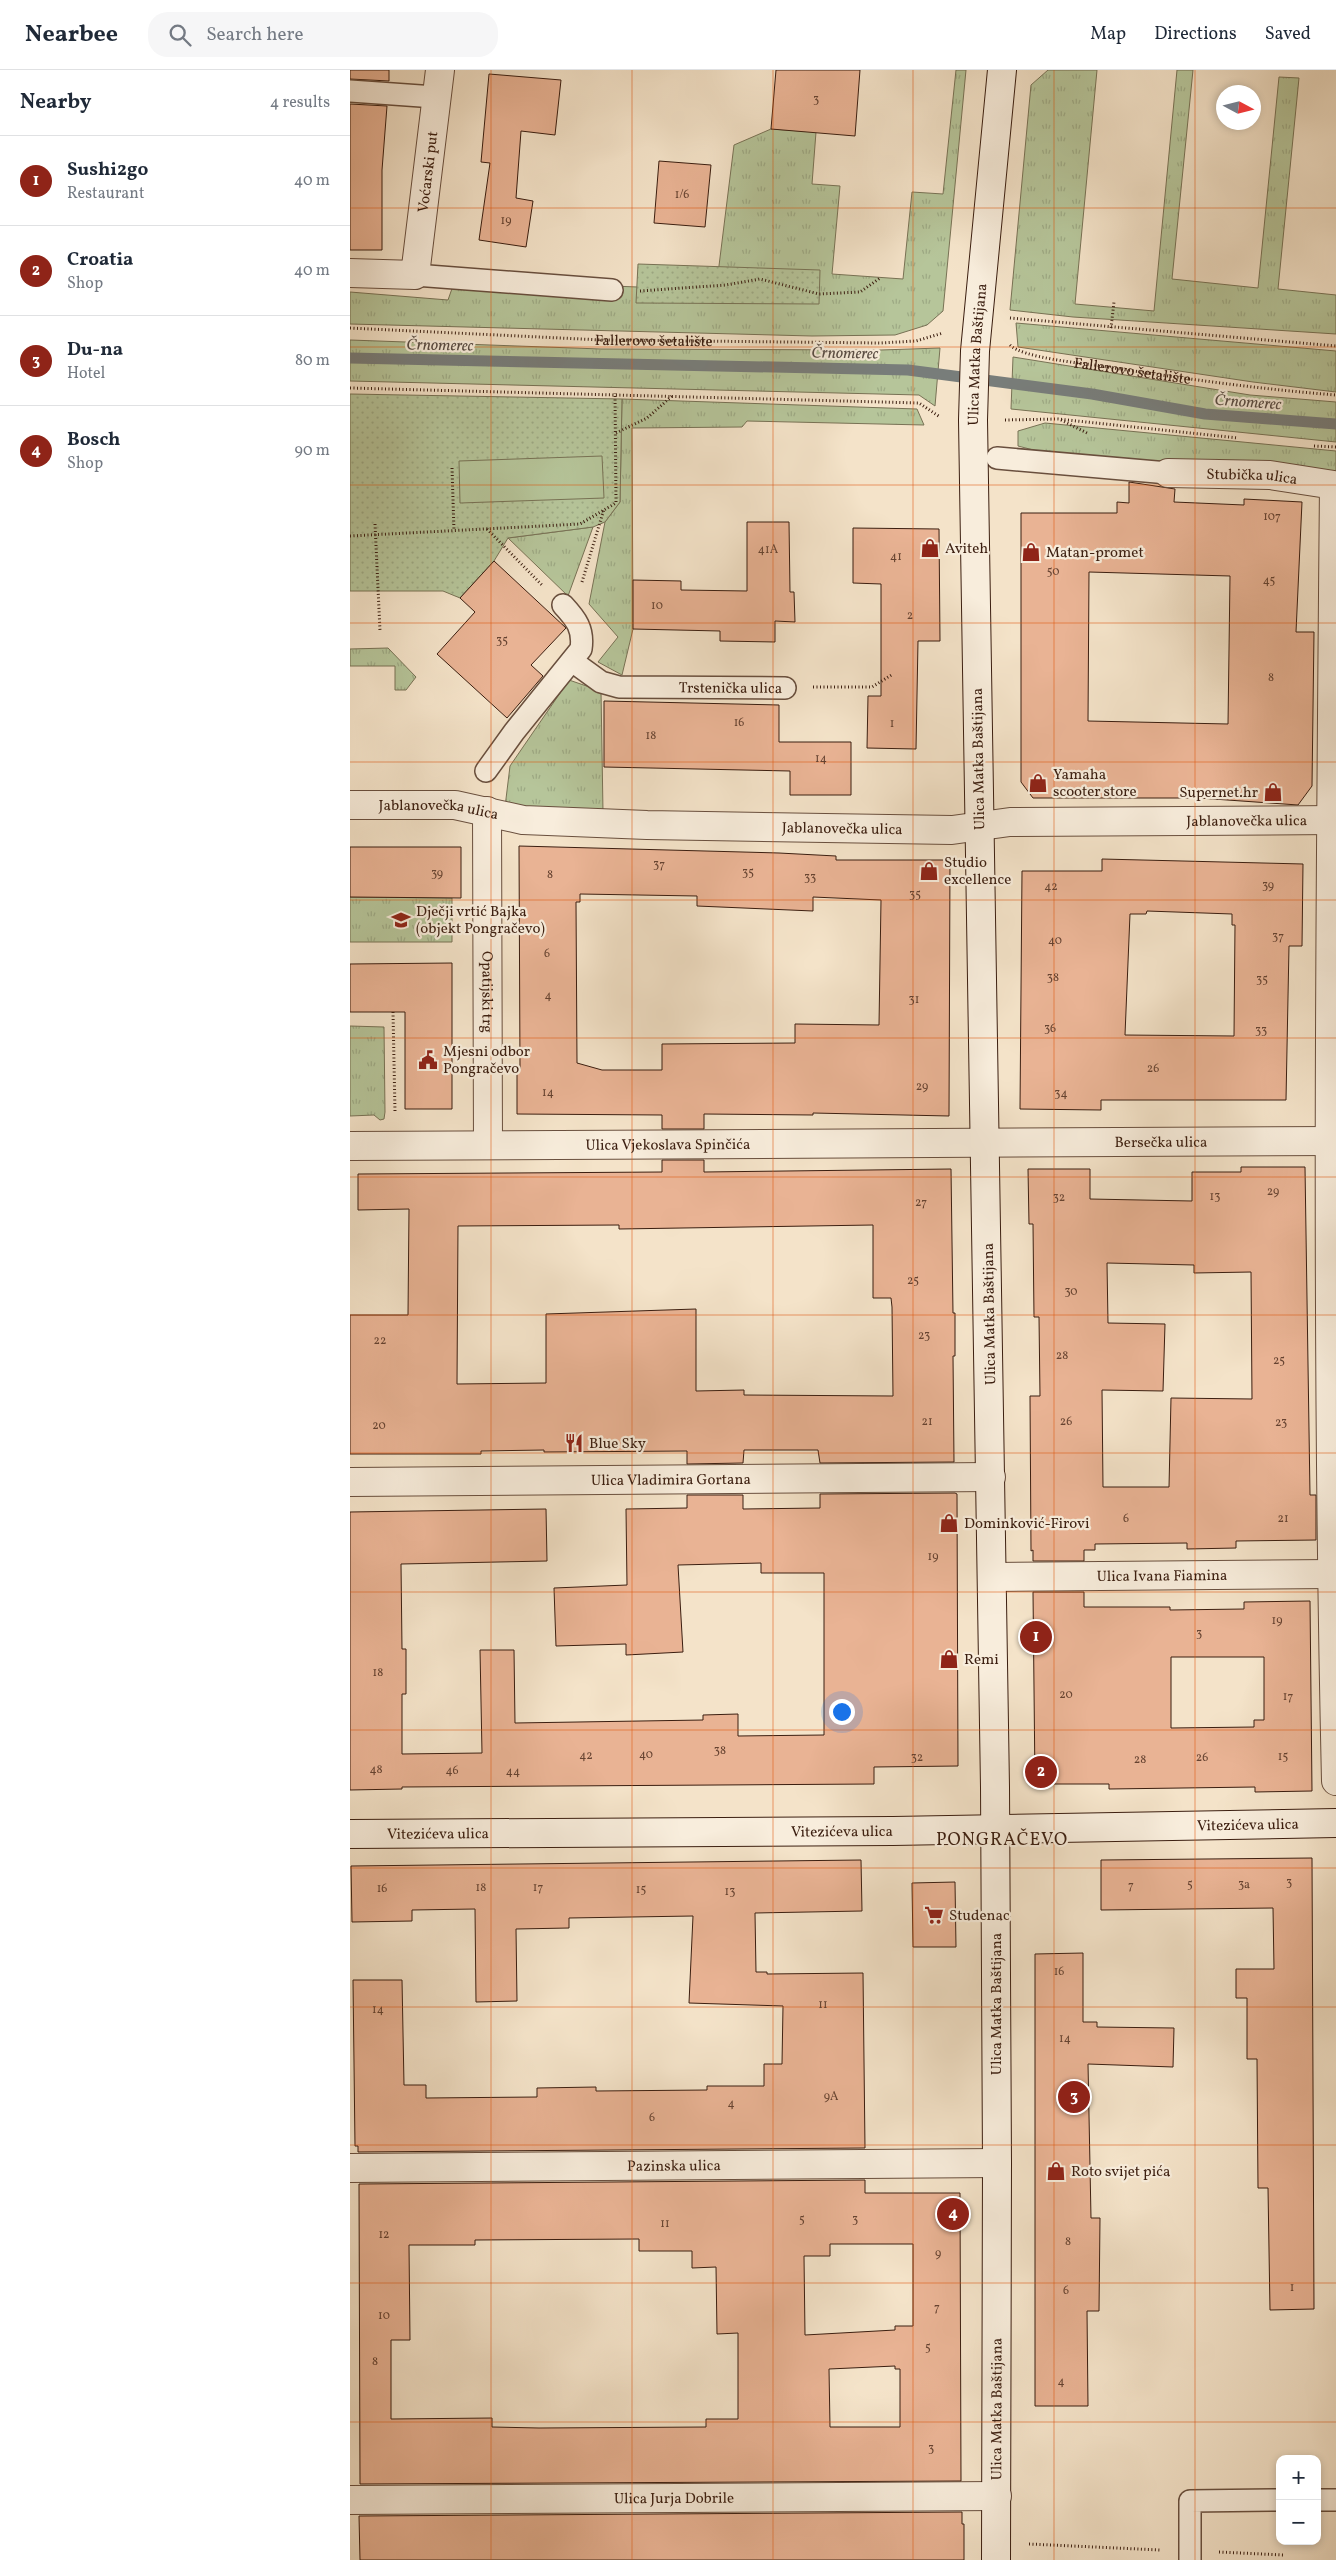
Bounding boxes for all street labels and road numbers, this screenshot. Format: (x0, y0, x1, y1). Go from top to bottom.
street label: Voćarski put (414, 130, 444, 214)
street label: Ulica Matka Baštijana (964, 282, 993, 426)
street label: Fallerovo šetalište (594, 331, 713, 353)
street label: Fallerovo šetalište (1072, 354, 1192, 391)
street label: Stubička ulica (1206, 465, 1299, 491)
street label: Trstenička ulica (679, 678, 782, 700)
street label: Ulica Matka Baštijana (968, 688, 991, 830)
street label: Jablanovečka ulica (379, 796, 500, 826)
street label: Jablanovečka ulica (1186, 811, 1307, 833)
street label: Jablanovečka ulica (782, 818, 903, 841)
street label: Opatijski trg (475, 951, 497, 1033)
street label: Bersečka ulica (1114, 1133, 1208, 1154)
street label: Ulica Vjekoslava Spinčića (585, 1135, 751, 1157)
street label: Ulica Matka Baštijana (979, 1243, 1002, 1385)
street label: Ulica Vladimira Gortana (591, 1470, 751, 1492)
street label: Ulica Ivana Fiamina (1097, 1566, 1227, 1588)
street label: Vitezićeva ulica (1197, 1815, 1299, 1838)
street label: Vitezićeva ulica (791, 1822, 893, 1844)
street label: Vitezićeva ulica (387, 1824, 489, 1846)
street label: Ulica Matka Baštijana (987, 1933, 1008, 2075)
street label: Pazinska ulica (627, 2156, 721, 2178)
street label: Ulica Matka Baštijana (987, 2338, 1009, 2480)
street label: Ulica Jurja Dobrile (614, 2489, 734, 2510)

